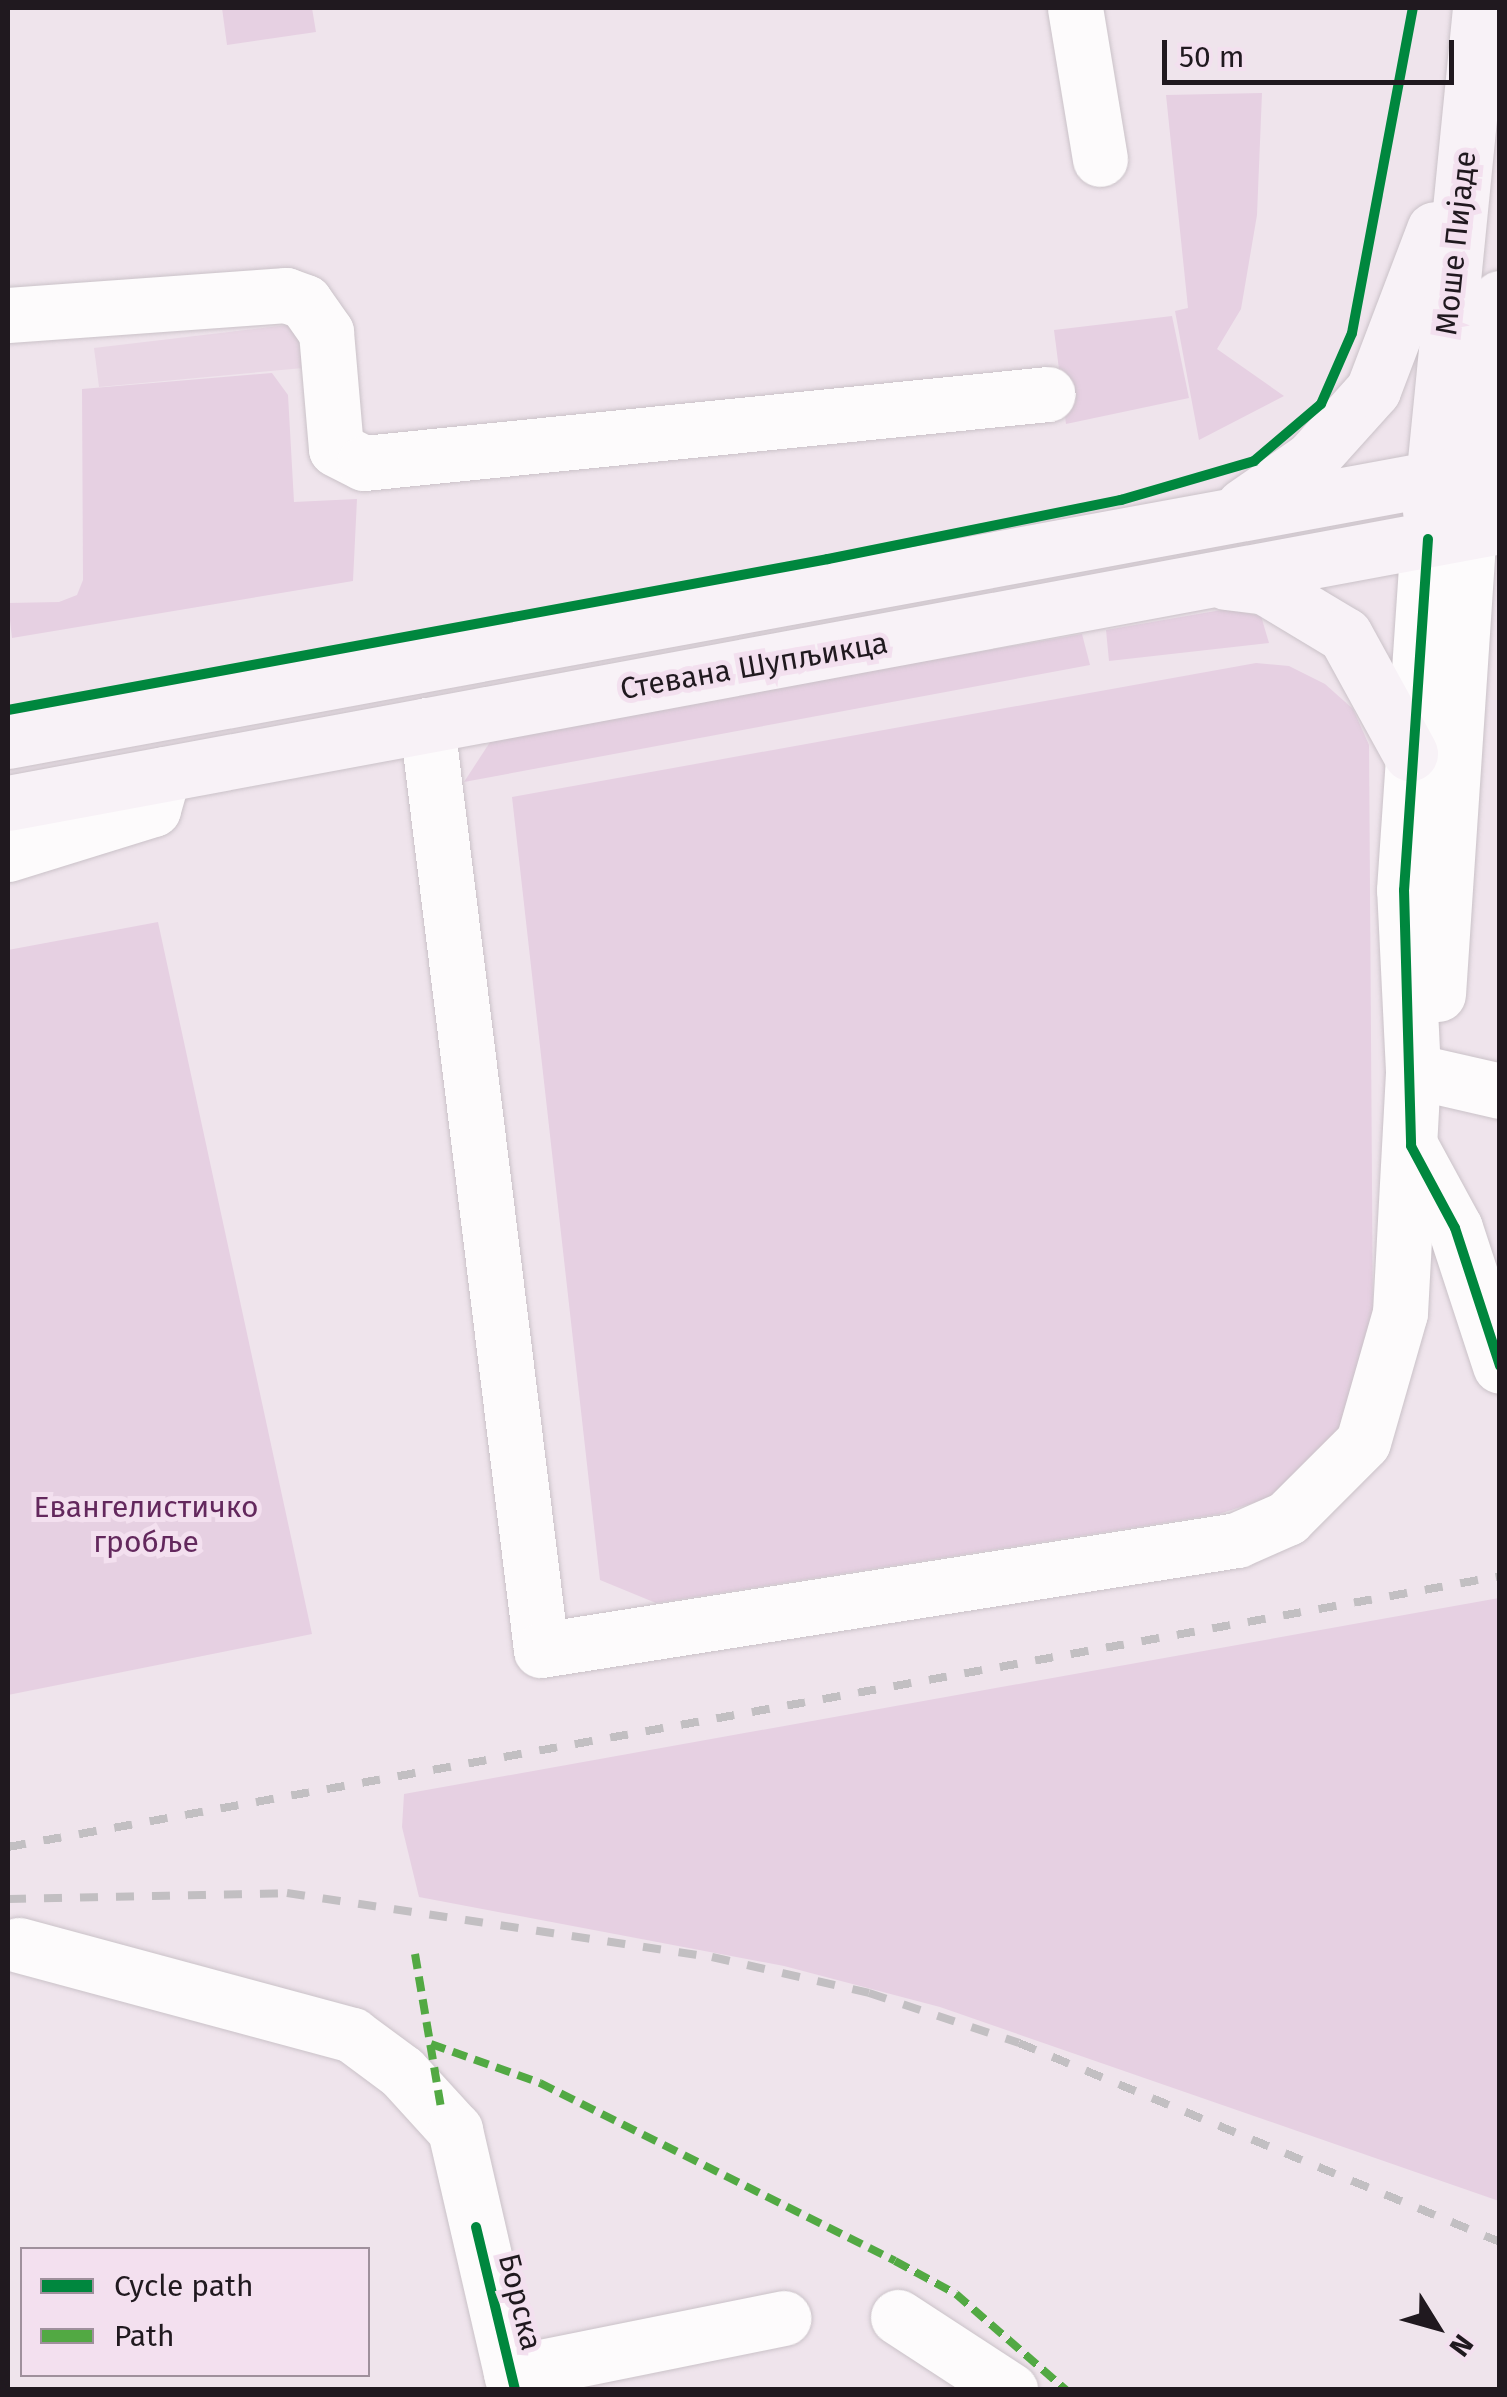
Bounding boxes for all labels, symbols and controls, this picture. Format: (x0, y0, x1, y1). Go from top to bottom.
scale bar (1167, 20, 1460, 82)
text: 50 m (1179, 39, 1244, 75)
street label: Моше Пијаде (1428, 149, 1484, 337)
street label: Стевана Шупљикца (617, 625, 891, 707)
park label: Евангелистичко гробље (33, 1489, 259, 1560)
legend (20, 2247, 370, 2377)
street label: Борска (491, 2250, 549, 2354)
text: Cycle path (114, 2268, 253, 2304)
north arrow (1387, 2277, 1487, 2377)
text: Path (114, 2318, 175, 2354)
text: N (1443, 2328, 1480, 2363)

